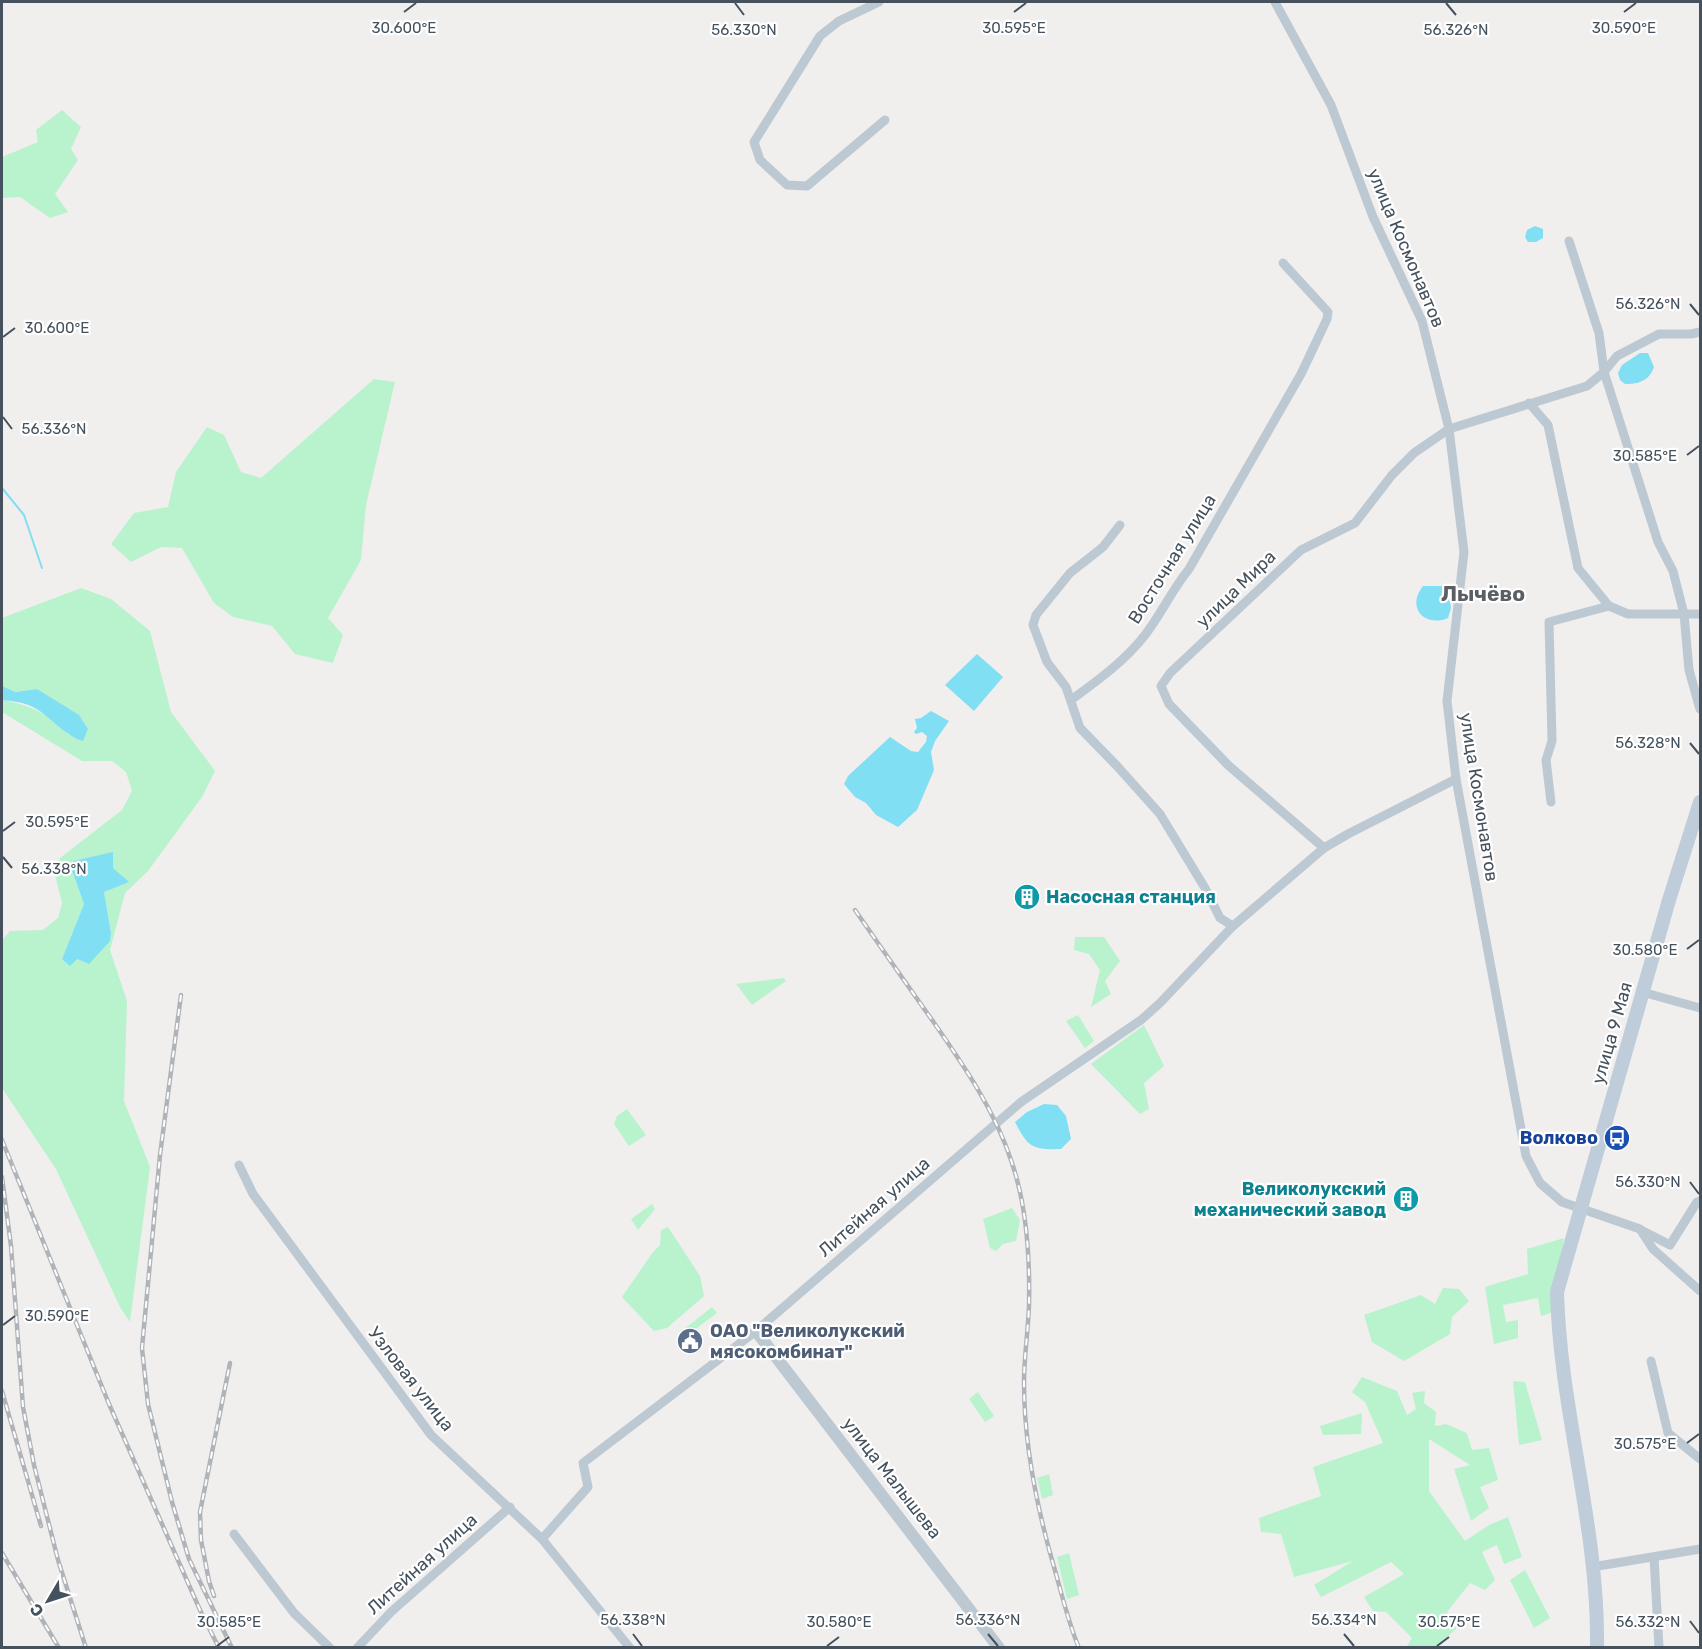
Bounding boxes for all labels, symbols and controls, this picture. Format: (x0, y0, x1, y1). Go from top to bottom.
text: 30.600°E (372, 19, 436, 37)
text: 30.595°E (982, 19, 1046, 37)
text: 30.590°E (1592, 19, 1656, 37)
text: 56.330°N (711, 21, 777, 39)
text: 56.326°N (1424, 21, 1488, 39)
street label: улица Космонавтов (1363, 165, 1449, 331)
text: 56.326°N (1616, 295, 1680, 313)
text: 30.600°E (25, 319, 89, 337)
text: 56.336°N (21, 420, 87, 438)
text: 30.585°E (1613, 447, 1677, 465)
street label: Восточная улица (1123, 490, 1221, 628)
street label: улица Мира (1192, 546, 1280, 632)
district label: Лычёво (1441, 581, 1525, 606)
street label: улица Космонавтов (1455, 711, 1503, 883)
text: 56.328°N (1615, 734, 1681, 752)
text: 30.595°E (25, 813, 89, 831)
text: 56.338°N (21, 860, 87, 878)
building icon: Насосная станция (1012, 882, 1042, 912)
place label: Насосная станция (1046, 886, 1216, 908)
text: 30.580°E (1613, 941, 1677, 959)
street label: улица 9 Мая (1587, 979, 1637, 1087)
bus stop icon: Волково (1602, 1123, 1632, 1153)
place label: Волково (1520, 1127, 1598, 1149)
street label: Литейная улица (814, 1153, 934, 1261)
text: 56.330°N (1615, 1173, 1681, 1191)
place label: Великолукский механический завод (1194, 1178, 1386, 1221)
building icon: Великолукский механический завод (1391, 1184, 1421, 1214)
text: 30.590°E (25, 1307, 89, 1325)
place label: ОАО "Великолукский мясокомбинат" (710, 1320, 905, 1363)
street label: Узловая улица (363, 1322, 459, 1436)
public building icon: ОАО "Великолукский мясокомбинат" (675, 1326, 705, 1356)
street label: улица Малышева (838, 1413, 946, 1543)
text: 30.575°E (1614, 1435, 1676, 1453)
street label: Литейная улица (362, 1509, 482, 1619)
north arrow (18, 1571, 78, 1631)
text: С (26, 1600, 48, 1620)
text: 56.338°N (600, 1611, 666, 1629)
text: 56.336°N (955, 1611, 1021, 1629)
text: 56.334°N (1311, 1611, 1377, 1629)
text: 30.585°E (197, 1613, 261, 1631)
text: 30.580°E (807, 1613, 871, 1631)
text: 30.575°E (1418, 1613, 1480, 1631)
text: 56.332°N (1616, 1613, 1680, 1631)

